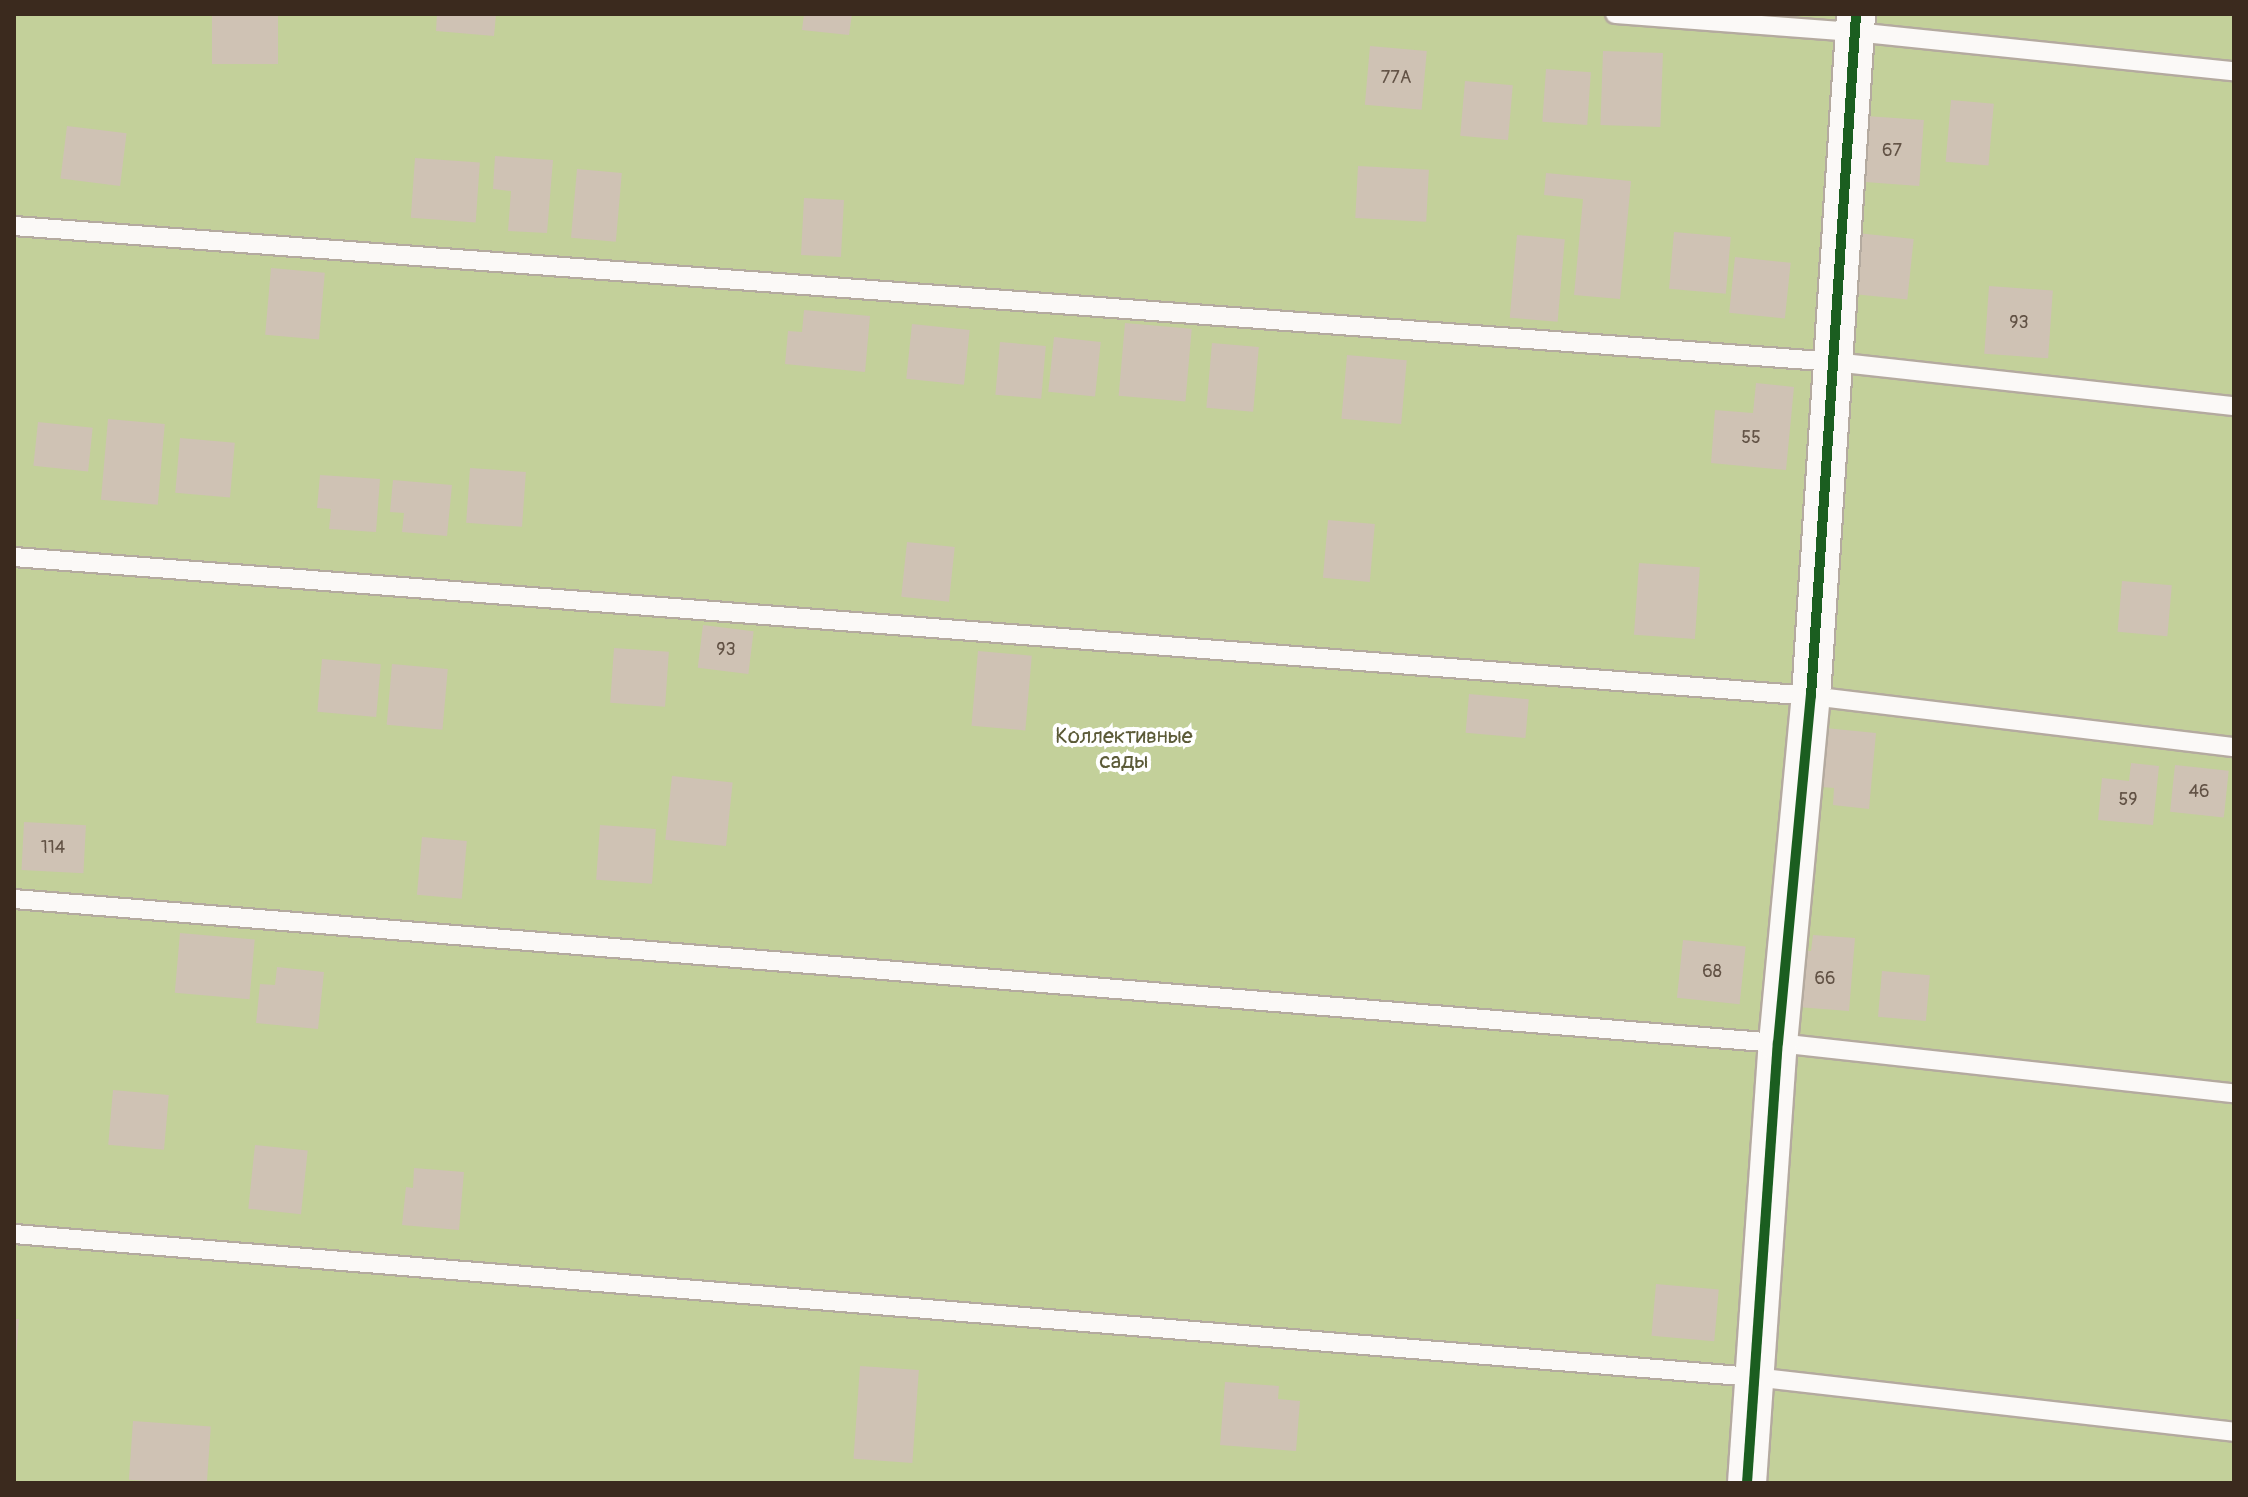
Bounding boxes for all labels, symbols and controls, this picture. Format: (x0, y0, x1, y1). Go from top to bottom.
house number: 77А (1381, 67, 1411, 89)
house number: 67 (1882, 140, 1902, 162)
house number: 93 (2009, 312, 2029, 334)
house number: 55 (1741, 427, 1761, 449)
house number: 93 (716, 639, 736, 661)
park label: Коллективные сады (1055, 723, 1193, 774)
house number: 46 (2189, 781, 2209, 803)
house number: 59 (2118, 789, 2138, 811)
house number: 114 (41, 837, 65, 859)
house number: 68 (1702, 961, 1722, 983)
house number: 66 (1815, 968, 1835, 990)

